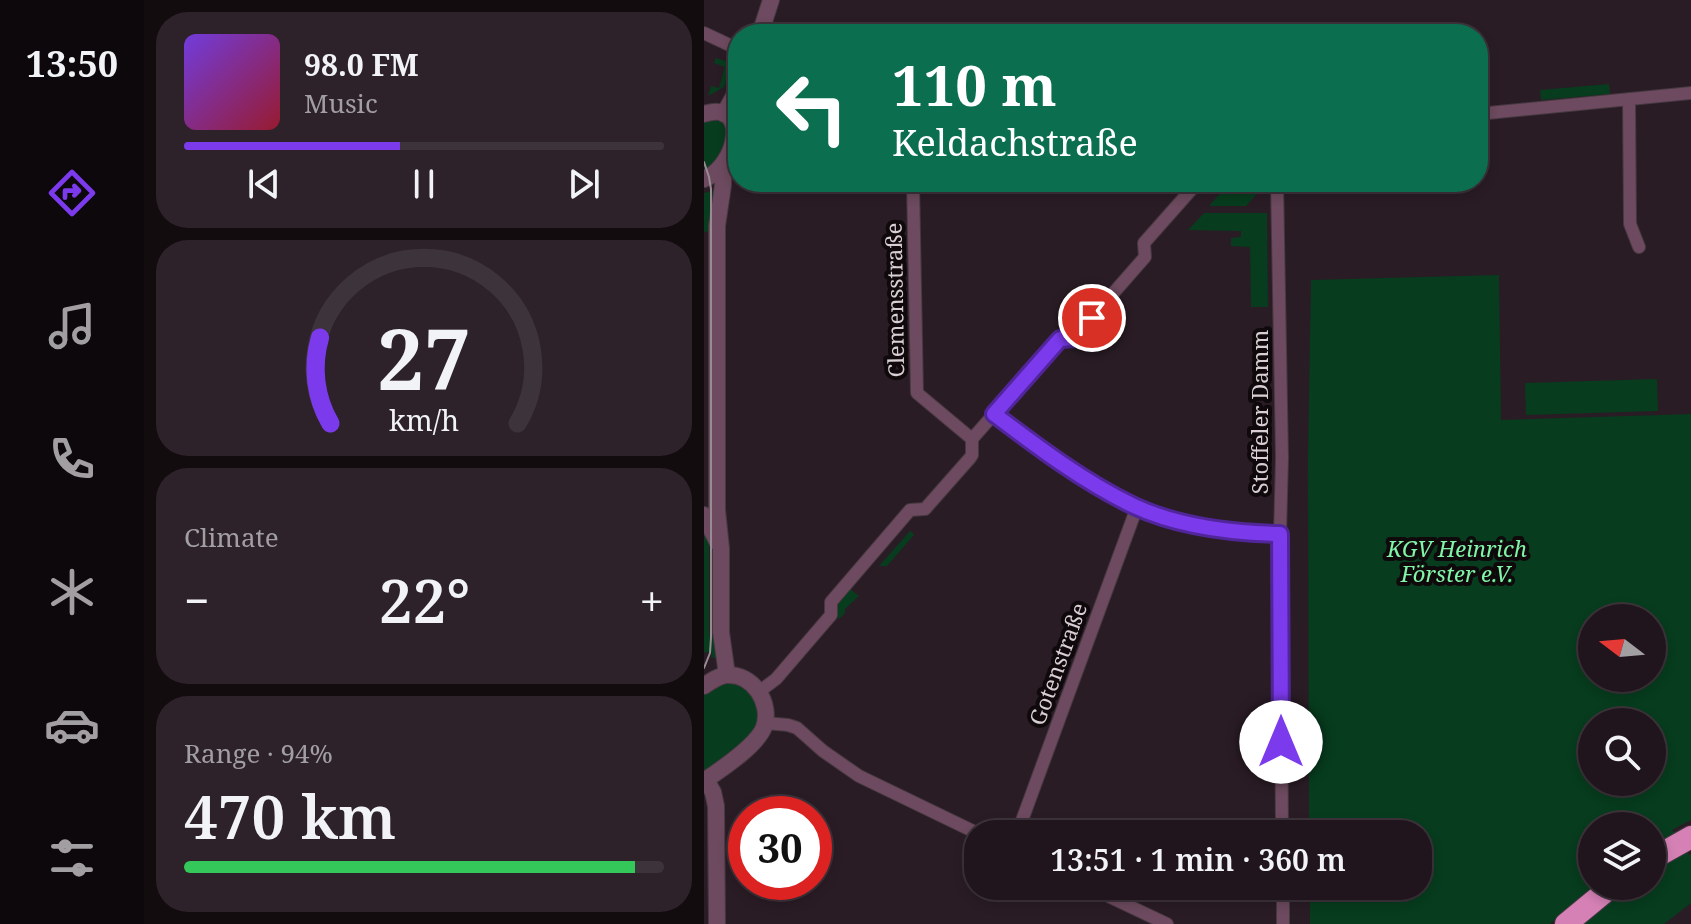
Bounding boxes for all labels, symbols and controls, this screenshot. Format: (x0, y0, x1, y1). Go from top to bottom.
text: 13:50 (26, 39, 118, 88)
text: 98.0 FM (304, 44, 419, 85)
text: 110 m (892, 46, 1057, 122)
icon: left (760, 56, 864, 160)
text: Music (304, 85, 378, 121)
text: Keldachstraße (892, 118, 1138, 167)
icon: previous (242, 162, 286, 206)
icon: pause (402, 162, 446, 206)
icon: next (562, 162, 606, 206)
icon: directions (44, 165, 100, 221)
street label: Clemensstraße (878, 222, 910, 378)
pin (1058, 284, 1126, 352)
icon: arrive (1070, 296, 1114, 340)
icon: music (44, 298, 100, 354)
text: 27 (377, 301, 471, 414)
street label: Stoffeler Damm (1244, 330, 1274, 494)
text: km/h (389, 400, 459, 439)
icon: phone (44, 431, 100, 487)
text: Climate (184, 519, 279, 555)
park label: KGV Heinrich Förster e.V. (1386, 533, 1527, 588)
text: 22° (379, 559, 470, 641)
icon: climate (44, 564, 100, 620)
text: − (184, 570, 209, 630)
text: + (639, 570, 664, 630)
street label: Gotenstraße (1021, 598, 1093, 729)
north arrow (1578, 604, 1666, 692)
map controls (1578, 604, 1666, 900)
icon: car (44, 697, 100, 753)
position arrow (1239, 700, 1323, 784)
button: search (1578, 708, 1666, 796)
text: Range · 94% (184, 735, 333, 771)
text: 470 km (184, 775, 396, 857)
speed limit sign: 30 (728, 796, 832, 900)
button: layers (1578, 812, 1666, 900)
icon: filters (44, 830, 100, 886)
text: 13:51 · 1 min · 360 m (1050, 839, 1346, 880)

